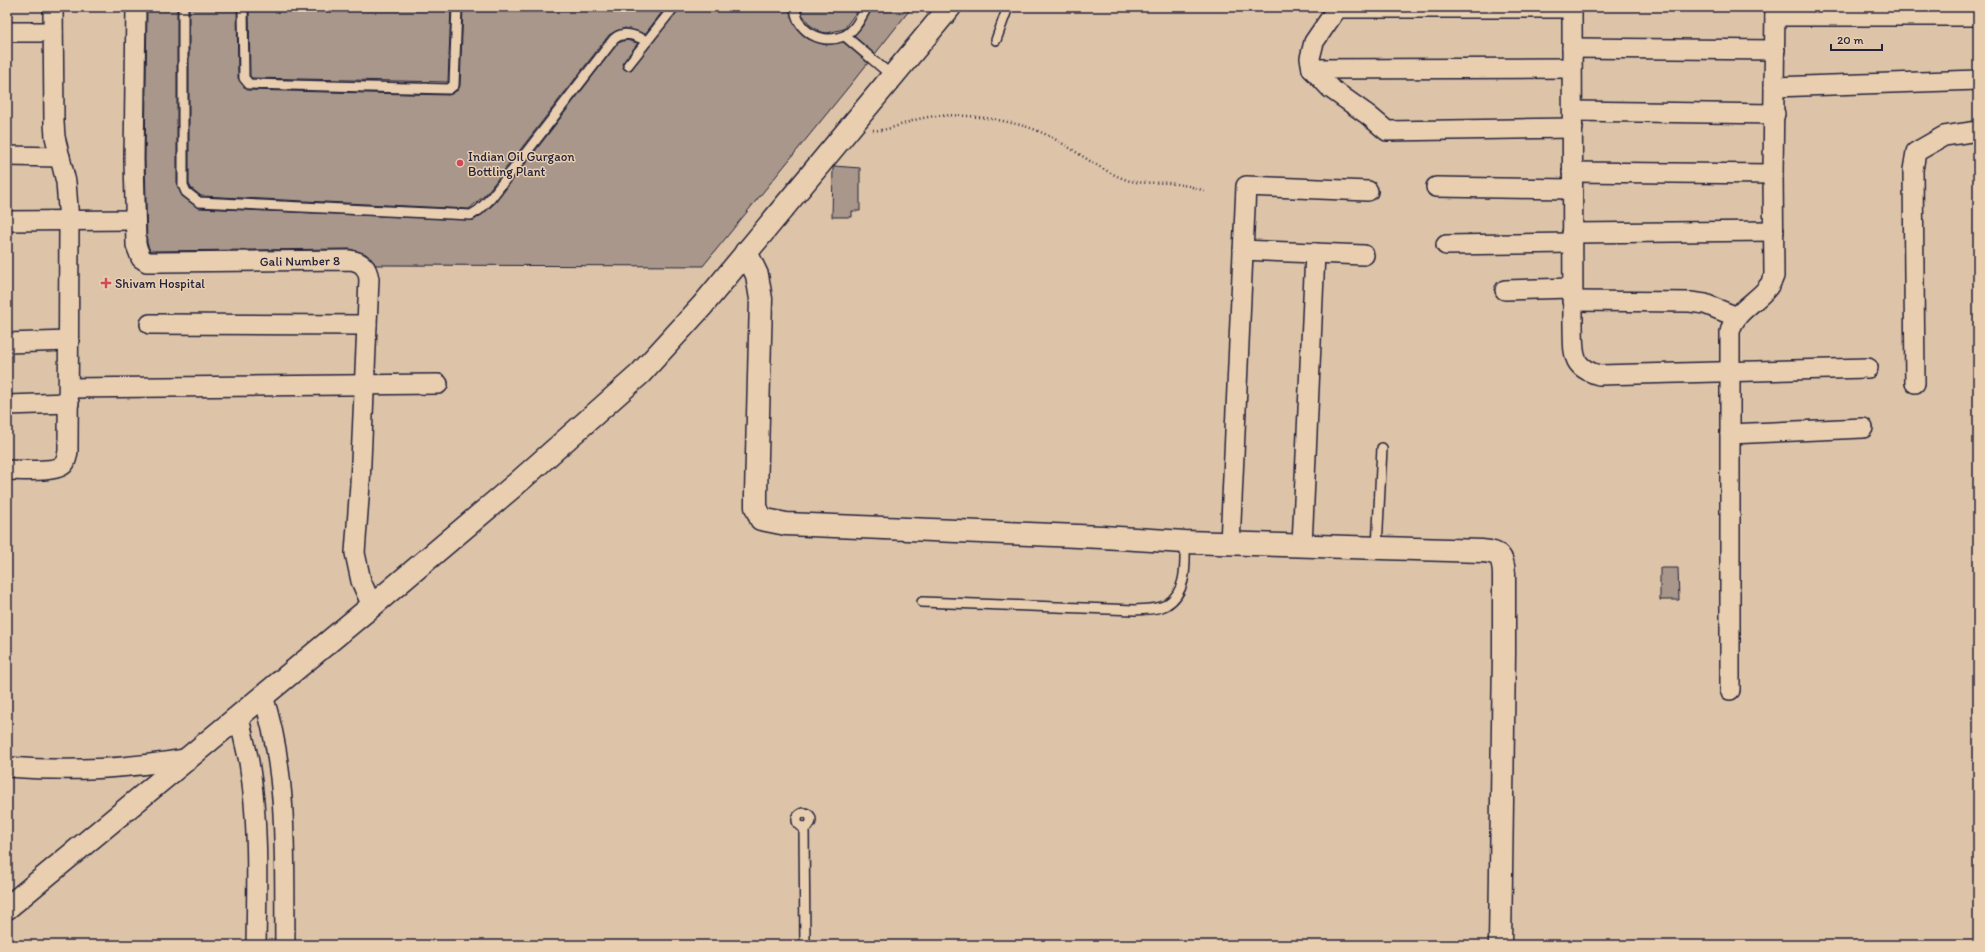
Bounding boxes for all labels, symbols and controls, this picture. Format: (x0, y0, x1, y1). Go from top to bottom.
scale bar (1831, 26, 1882, 52)
text: 20 m (1837, 33, 1864, 47)
place label: Indian Oil Gurgaon Bottling Plant (468, 149, 575, 179)
marker: Indian Oil Gurgaon Bottling Plant (455, 158, 465, 168)
street label: Gali Number 8 (260, 253, 340, 269)
place label: Shivam Hospital (115, 276, 205, 291)
marker: Shivam Hospital (100, 277, 112, 289)

